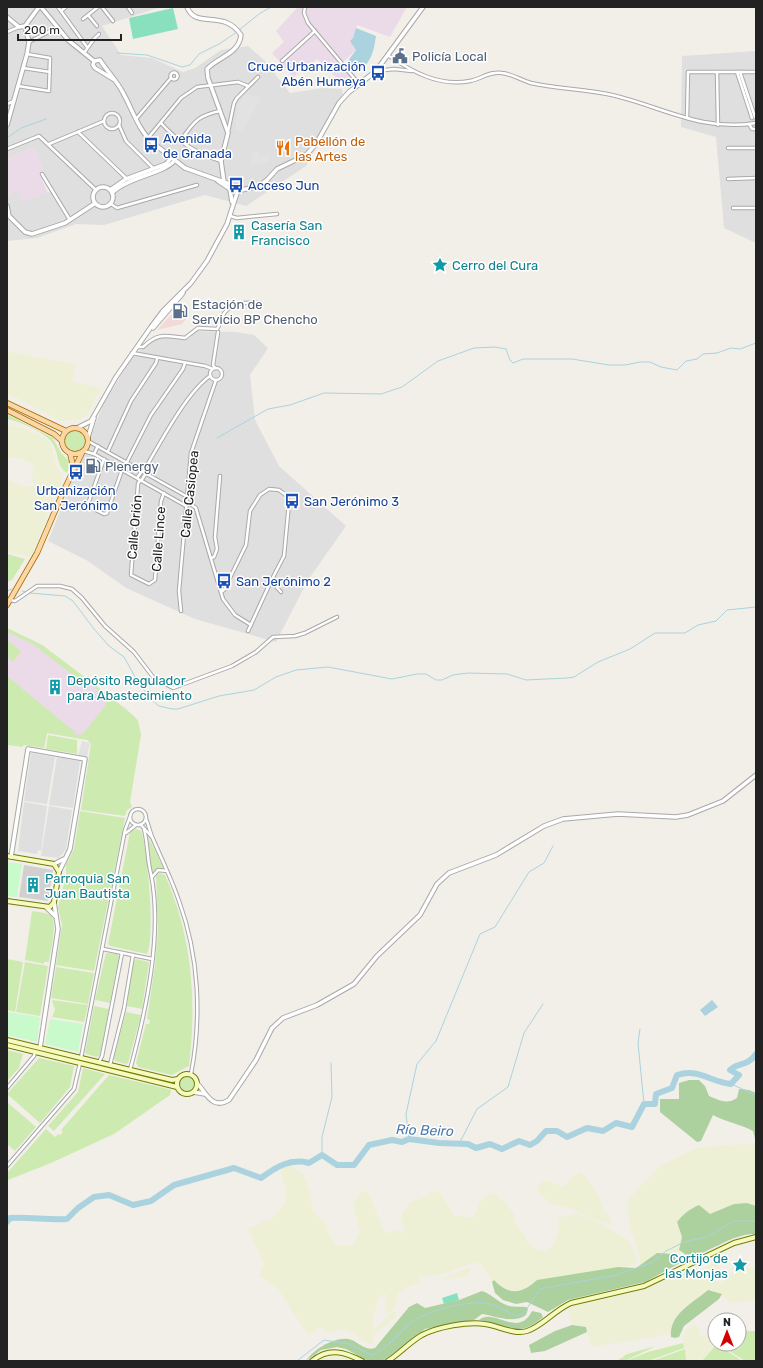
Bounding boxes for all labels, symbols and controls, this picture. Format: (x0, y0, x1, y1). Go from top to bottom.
scale bar (18, 16, 121, 42)
text: 200 m (24, 23, 60, 37)
public building icon: Policía Local (391, 47, 409, 65)
place label: Policía Local (412, 49, 487, 64)
place label: Cruce Urbanización Abén Humeya (247, 59, 366, 89)
bus stop icon: Cruce Urbanización Abén Humeya (369, 64, 387, 82)
place label: Avenida de Granada (163, 131, 232, 161)
place label: Pabellón de las Artes (295, 134, 365, 164)
bus stop icon: Avenida de Granada (142, 136, 160, 154)
restaurant icon: Pabellón de las Artes (274, 139, 292, 157)
bus stop icon: Acceso Jun (227, 176, 245, 194)
place label: Acceso Jun (248, 178, 319, 193)
place label: Casería San Francisco (251, 218, 322, 248)
building icon: Casería San Francisco (230, 223, 248, 241)
place icon: Cerro del Cura (431, 256, 449, 274)
place label: Cerro del Cura (452, 258, 538, 273)
place label: Estación de Servicio BP Chencho (192, 297, 318, 327)
fuel station icon: Estación de Servicio BP Chencho (171, 302, 189, 320)
street label: Calle Casiopea (177, 450, 202, 539)
fuel station icon: Plenergy (84, 457, 102, 475)
place label: Plenergy (105, 459, 159, 475)
bus stop icon: Urbanización San Jerónimo (67, 463, 85, 481)
place label: Urbanización San Jerónimo (34, 483, 118, 513)
bus stop icon: San Jerónimo 3 (283, 492, 301, 510)
street label: Calle Orión (124, 494, 145, 560)
place label: San Jerónimo 3 (304, 494, 399, 509)
street label: Calle Lince (149, 506, 168, 572)
bus stop icon: San Jerónimo 2 (215, 572, 233, 590)
place label: San Jerónimo 2 (236, 574, 331, 589)
place label: Depósito Regulador para Abastecimiento (67, 673, 192, 703)
building icon: Depósito Regulador para Abastecimiento (46, 678, 64, 696)
place label: Parroquia San Juan Bautista (45, 871, 130, 901)
building icon: Parroquia San Juan Bautista (24, 876, 42, 894)
water label: Río Beiro (396, 1121, 454, 1140)
place label: Cortijo de las Monjas (665, 1251, 728, 1281)
place icon: Cortijo de las Monjas (731, 1256, 749, 1274)
north arrow (707, 1312, 747, 1352)
text: N (723, 1316, 731, 1329)

